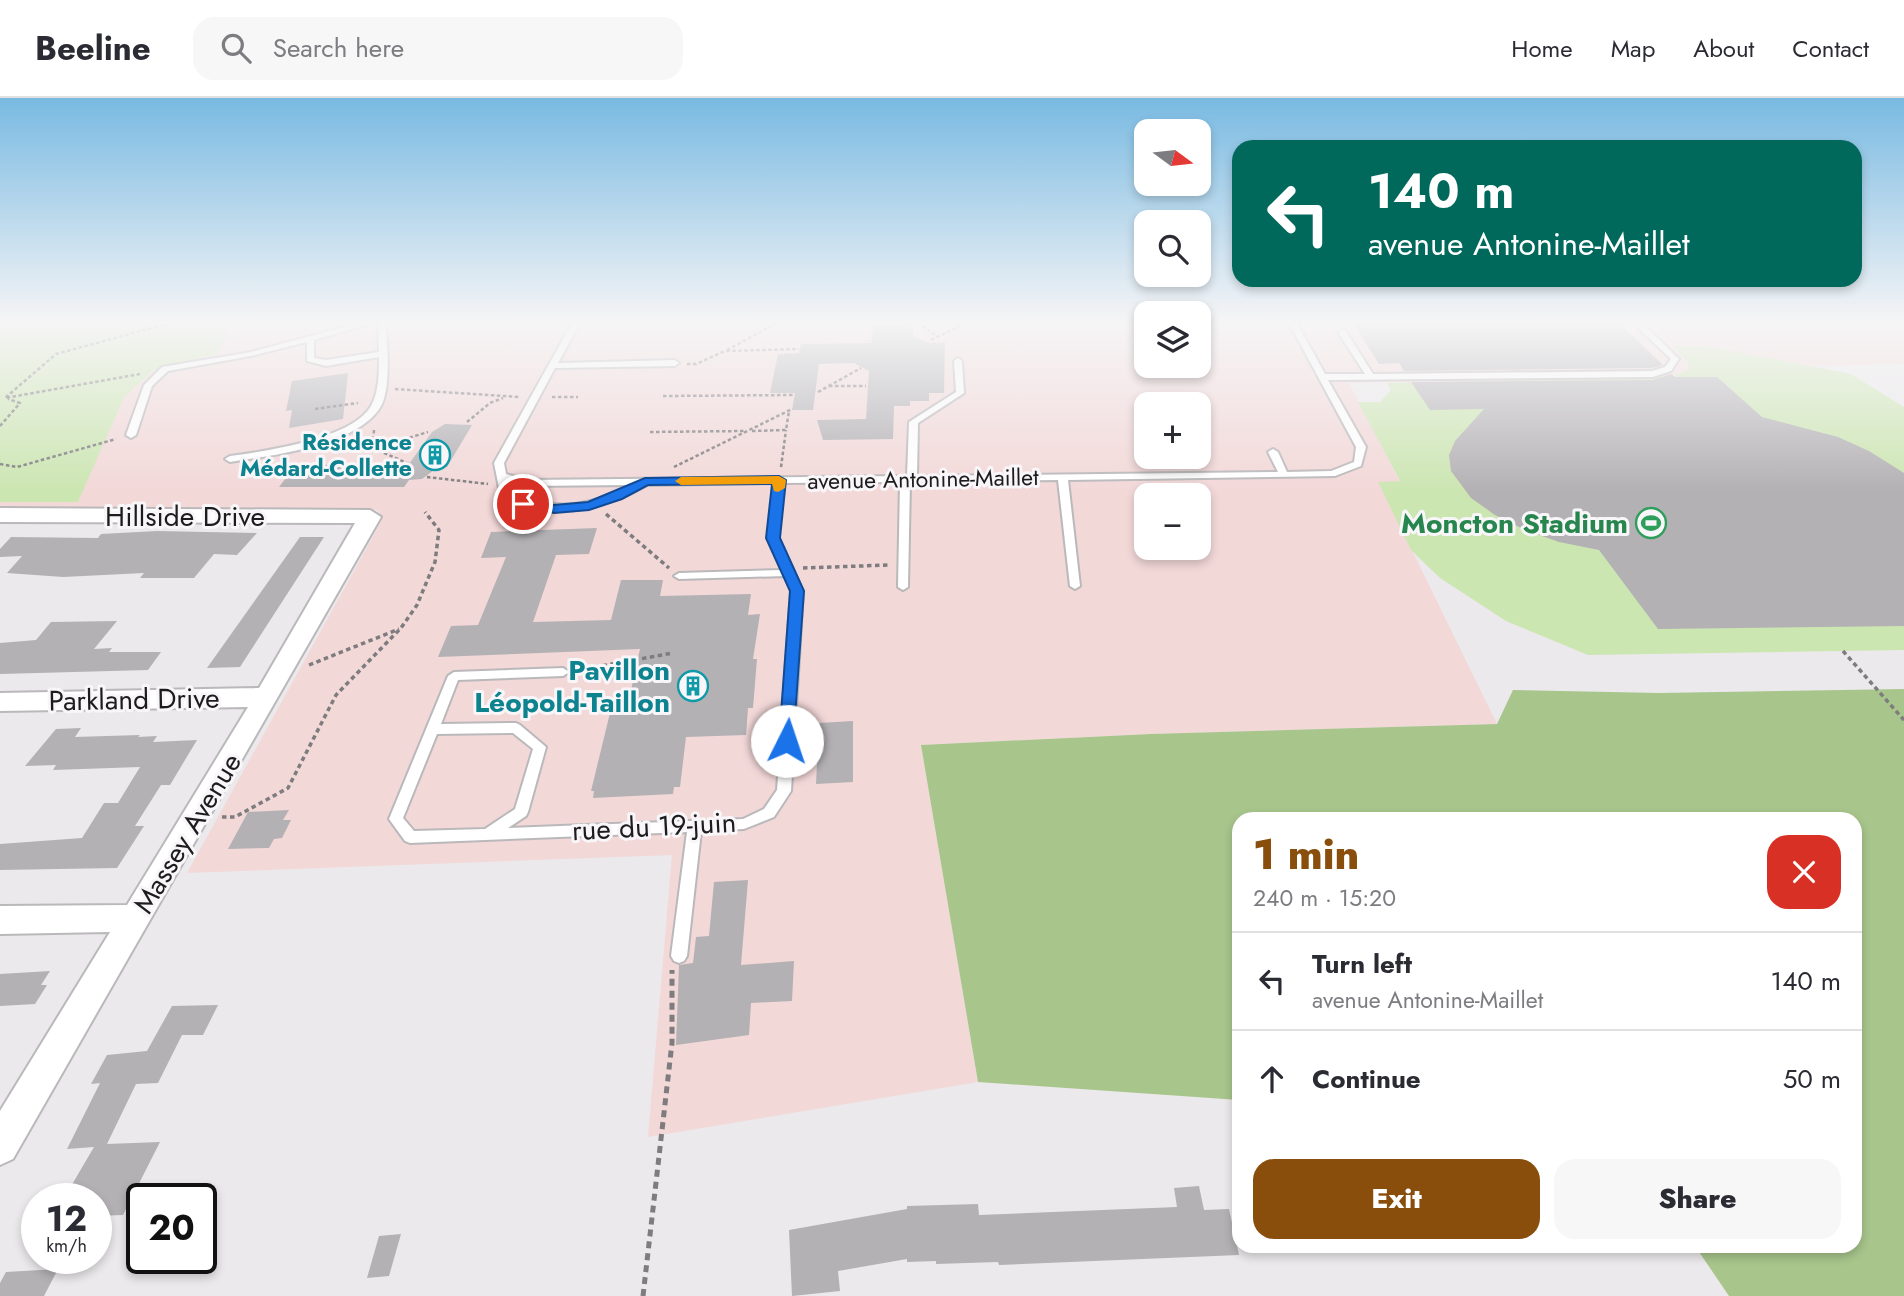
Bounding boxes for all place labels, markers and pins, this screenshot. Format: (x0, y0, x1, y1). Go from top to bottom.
place label: Résidence Médard-Collette (240, 425, 412, 485)
building icon: Résidence Médard-Collette (418, 438, 452, 472)
pin (493, 474, 553, 534)
place label: Moncton Stadium (1401, 503, 1628, 544)
sports icon: Moncton Stadium (1634, 506, 1668, 540)
place label: Pavillon Léopold-Taillon (474, 650, 670, 723)
building icon: Pavillon Léopold-Taillon (676, 669, 710, 703)

